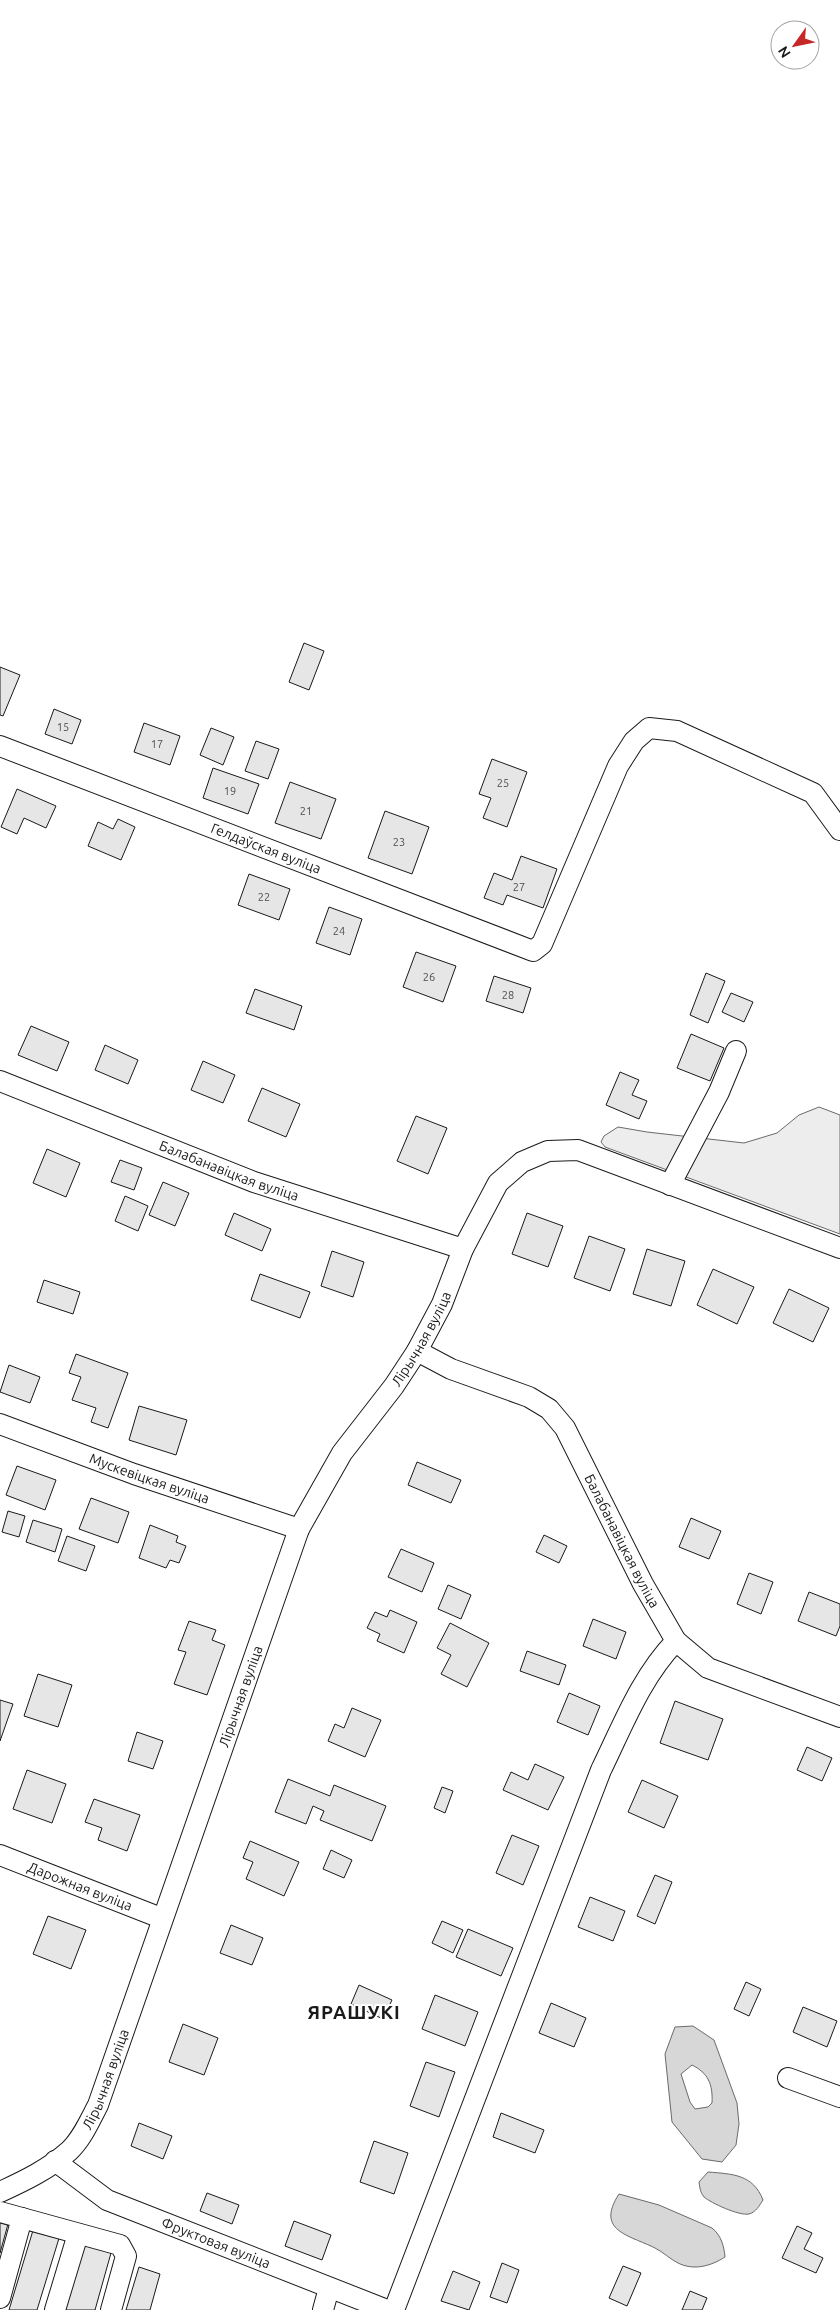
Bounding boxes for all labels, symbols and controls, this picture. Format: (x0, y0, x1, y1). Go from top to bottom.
north arrow (770, 20, 820, 70)
text: N (775, 43, 794, 61)
house number: 15 (57, 721, 69, 733)
house number: 17 (151, 738, 163, 750)
house number: 25 (497, 777, 509, 789)
house number: 19 (224, 785, 236, 797)
house number: 21 (300, 805, 312, 817)
street label: Гелдаўская вуліца (209, 820, 323, 877)
house number: 23 (393, 836, 405, 848)
house number: 27 (513, 881, 525, 893)
house number: 22 (258, 891, 270, 903)
house number: 24 (333, 925, 345, 937)
house number: 26 (423, 971, 435, 983)
house number: 28 (502, 989, 514, 1001)
street label: Балабанавіцкая вуліца (157, 1137, 301, 1204)
street label: Лірычная вуліца (388, 1289, 454, 1389)
street label: Мускевіцкая вуліца (87, 1450, 211, 1507)
street label: Балабанавіцкая вуліца (581, 1472, 663, 1610)
street label: Лірычная вуліца (216, 1643, 266, 1749)
street label: Дарожная вуліца (26, 1859, 135, 1914)
district label: ЯРАШУКІ (307, 2001, 401, 2023)
street label: Лірычная вуліца (79, 2027, 132, 2132)
street label: Фруктовая вуліца (159, 2214, 273, 2271)

